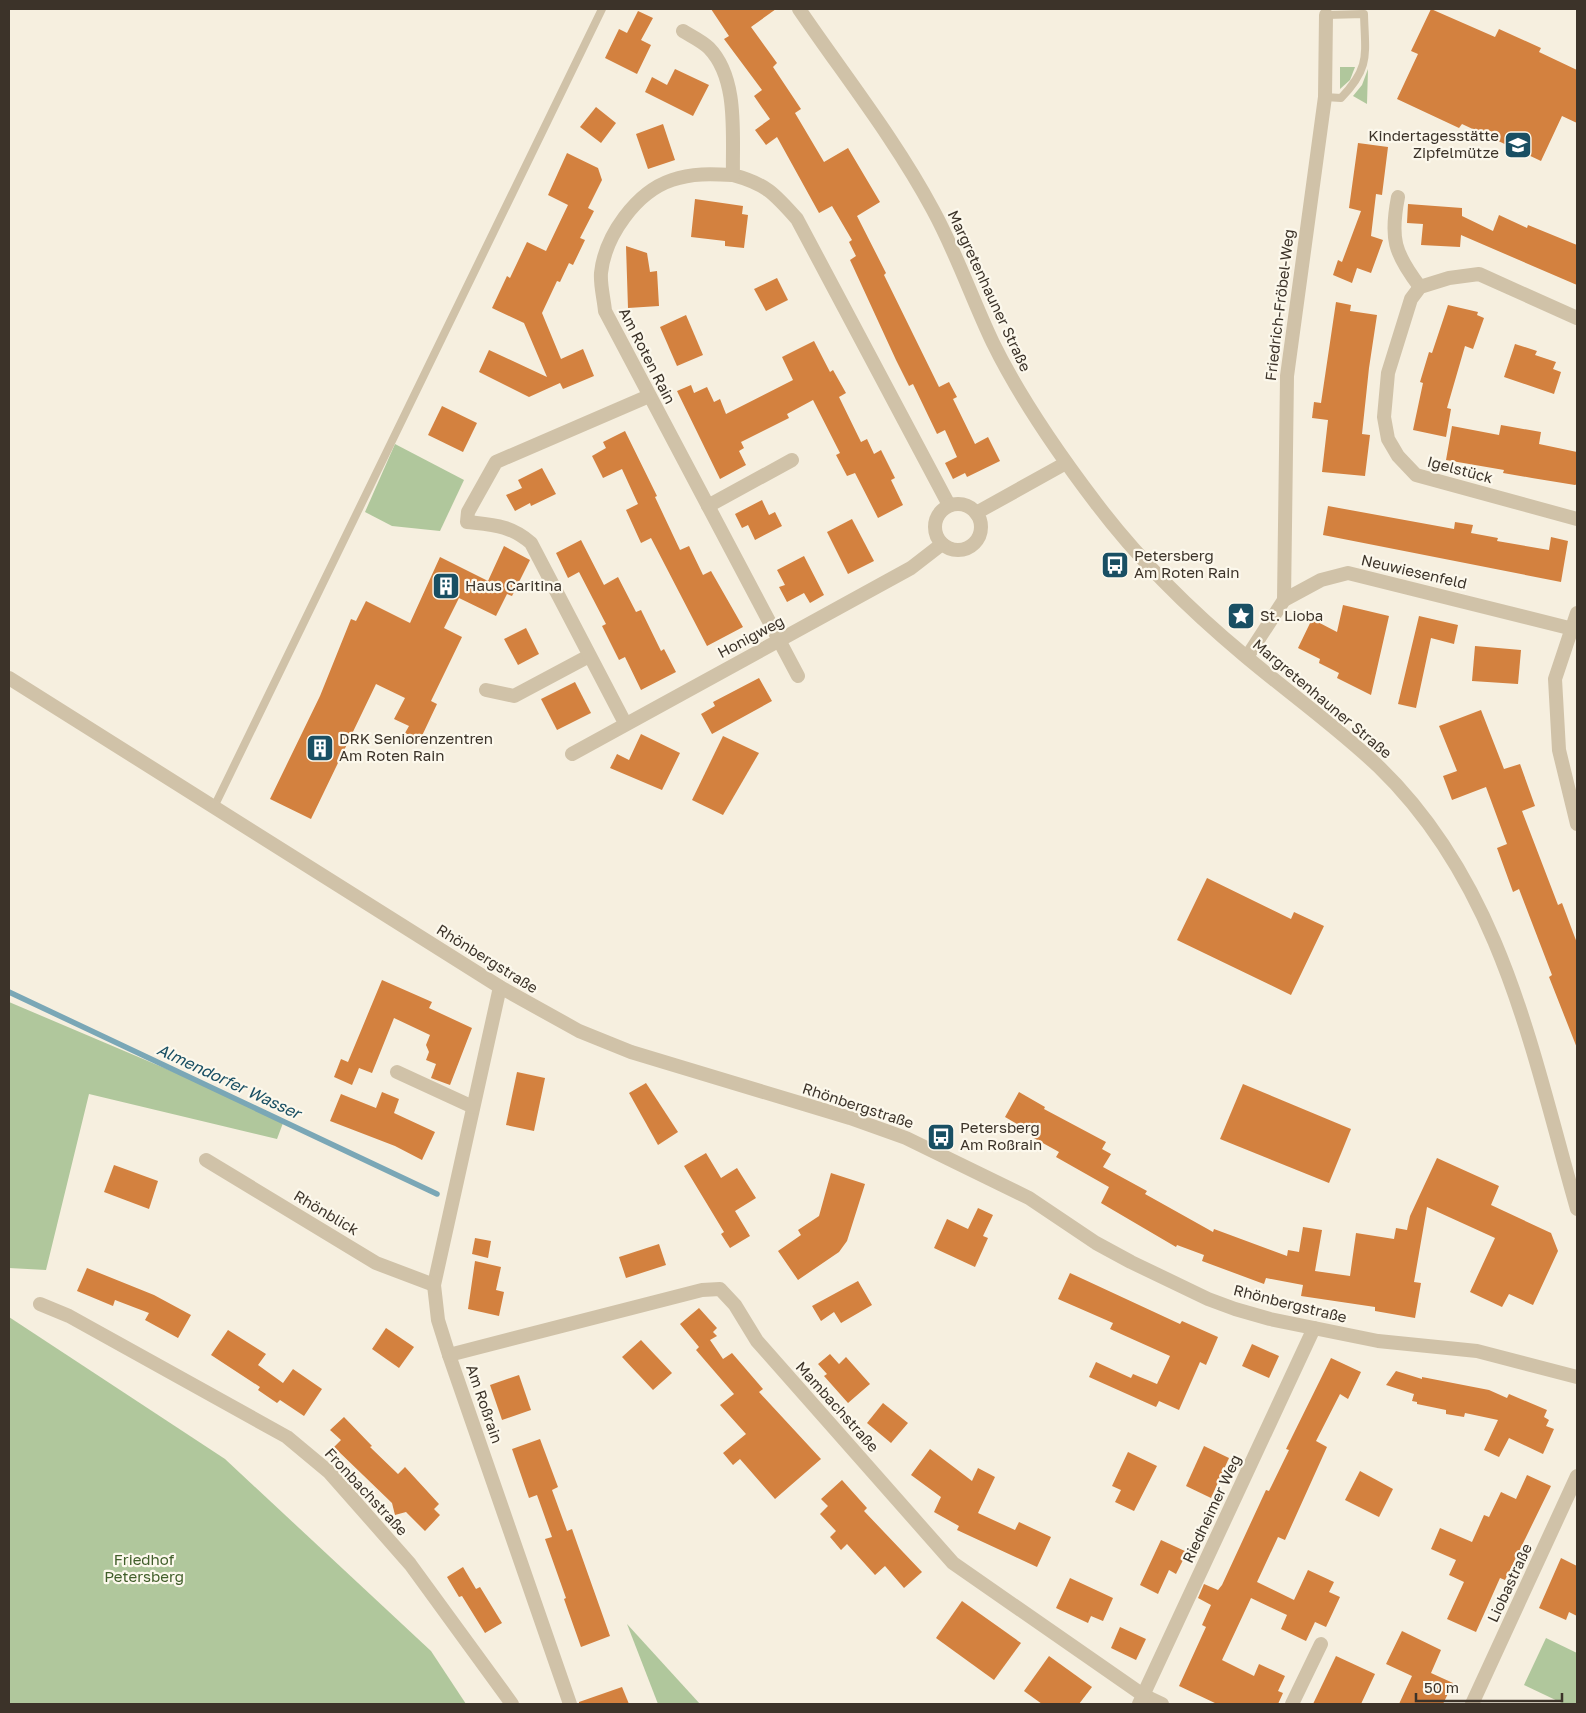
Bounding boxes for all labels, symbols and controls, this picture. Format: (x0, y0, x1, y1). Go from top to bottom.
place label: Kindertagesstätte Zipfelmütze (1368, 126, 1499, 161)
school or university icon: Kindertagesstätte Zipfelmütze (1503, 130, 1533, 160)
street label: Margretenhauner Straße (945, 207, 1035, 374)
street label: Friedrich-Fröbel-Weg (1261, 228, 1297, 382)
street label: Am Roten Rain (616, 304, 680, 407)
street label: Igelstück (1426, 452, 1496, 487)
place label: Petersberg Am Roten Rain (1134, 546, 1240, 581)
bus stop icon: Petersberg Am Roten Rain (1100, 550, 1130, 580)
street label: Neuwiesenfeld (1360, 550, 1469, 592)
building icon: Haus Caritina (431, 571, 461, 601)
place label: Haus Caritina (465, 576, 562, 594)
place icon: St. Lioba (1226, 601, 1256, 631)
place label: St. Lioba (1260, 606, 1323, 624)
street label: Honigweg (714, 611, 787, 661)
street label: Margretenhauner Straße (1250, 635, 1396, 762)
place label: DRK Seniorenzentren Am Roten Rain (339, 729, 493, 764)
building icon: DRK Seniorenzentren Am Roten Rain (305, 733, 335, 763)
street label: Rhönbergstraße (434, 920, 542, 997)
water label: Almendorfer Wasser (154, 1039, 307, 1124)
street label: Rhönbergstraße (800, 1079, 917, 1132)
place label: Petersberg Am Roßrain (960, 1118, 1042, 1153)
bus stop icon: Petersberg Am Roßrain (926, 1122, 956, 1152)
street label: Rhönblick (291, 1186, 363, 1239)
street label: Rhönbergstraße (1232, 1280, 1349, 1326)
street label: Mambachstraße (792, 1357, 883, 1455)
street label: Am Roßrain (463, 1362, 507, 1445)
street label: Fronbachstraße (321, 1444, 412, 1539)
street label: Riedheimer Weg (1178, 1452, 1244, 1566)
street label: Liobastraße (1483, 1540, 1535, 1625)
park label: Friedhof Petersberg (104, 1550, 184, 1585)
scale bar (1416, 1670, 1562, 1702)
text: 50 m (1424, 1678, 1459, 1696)

